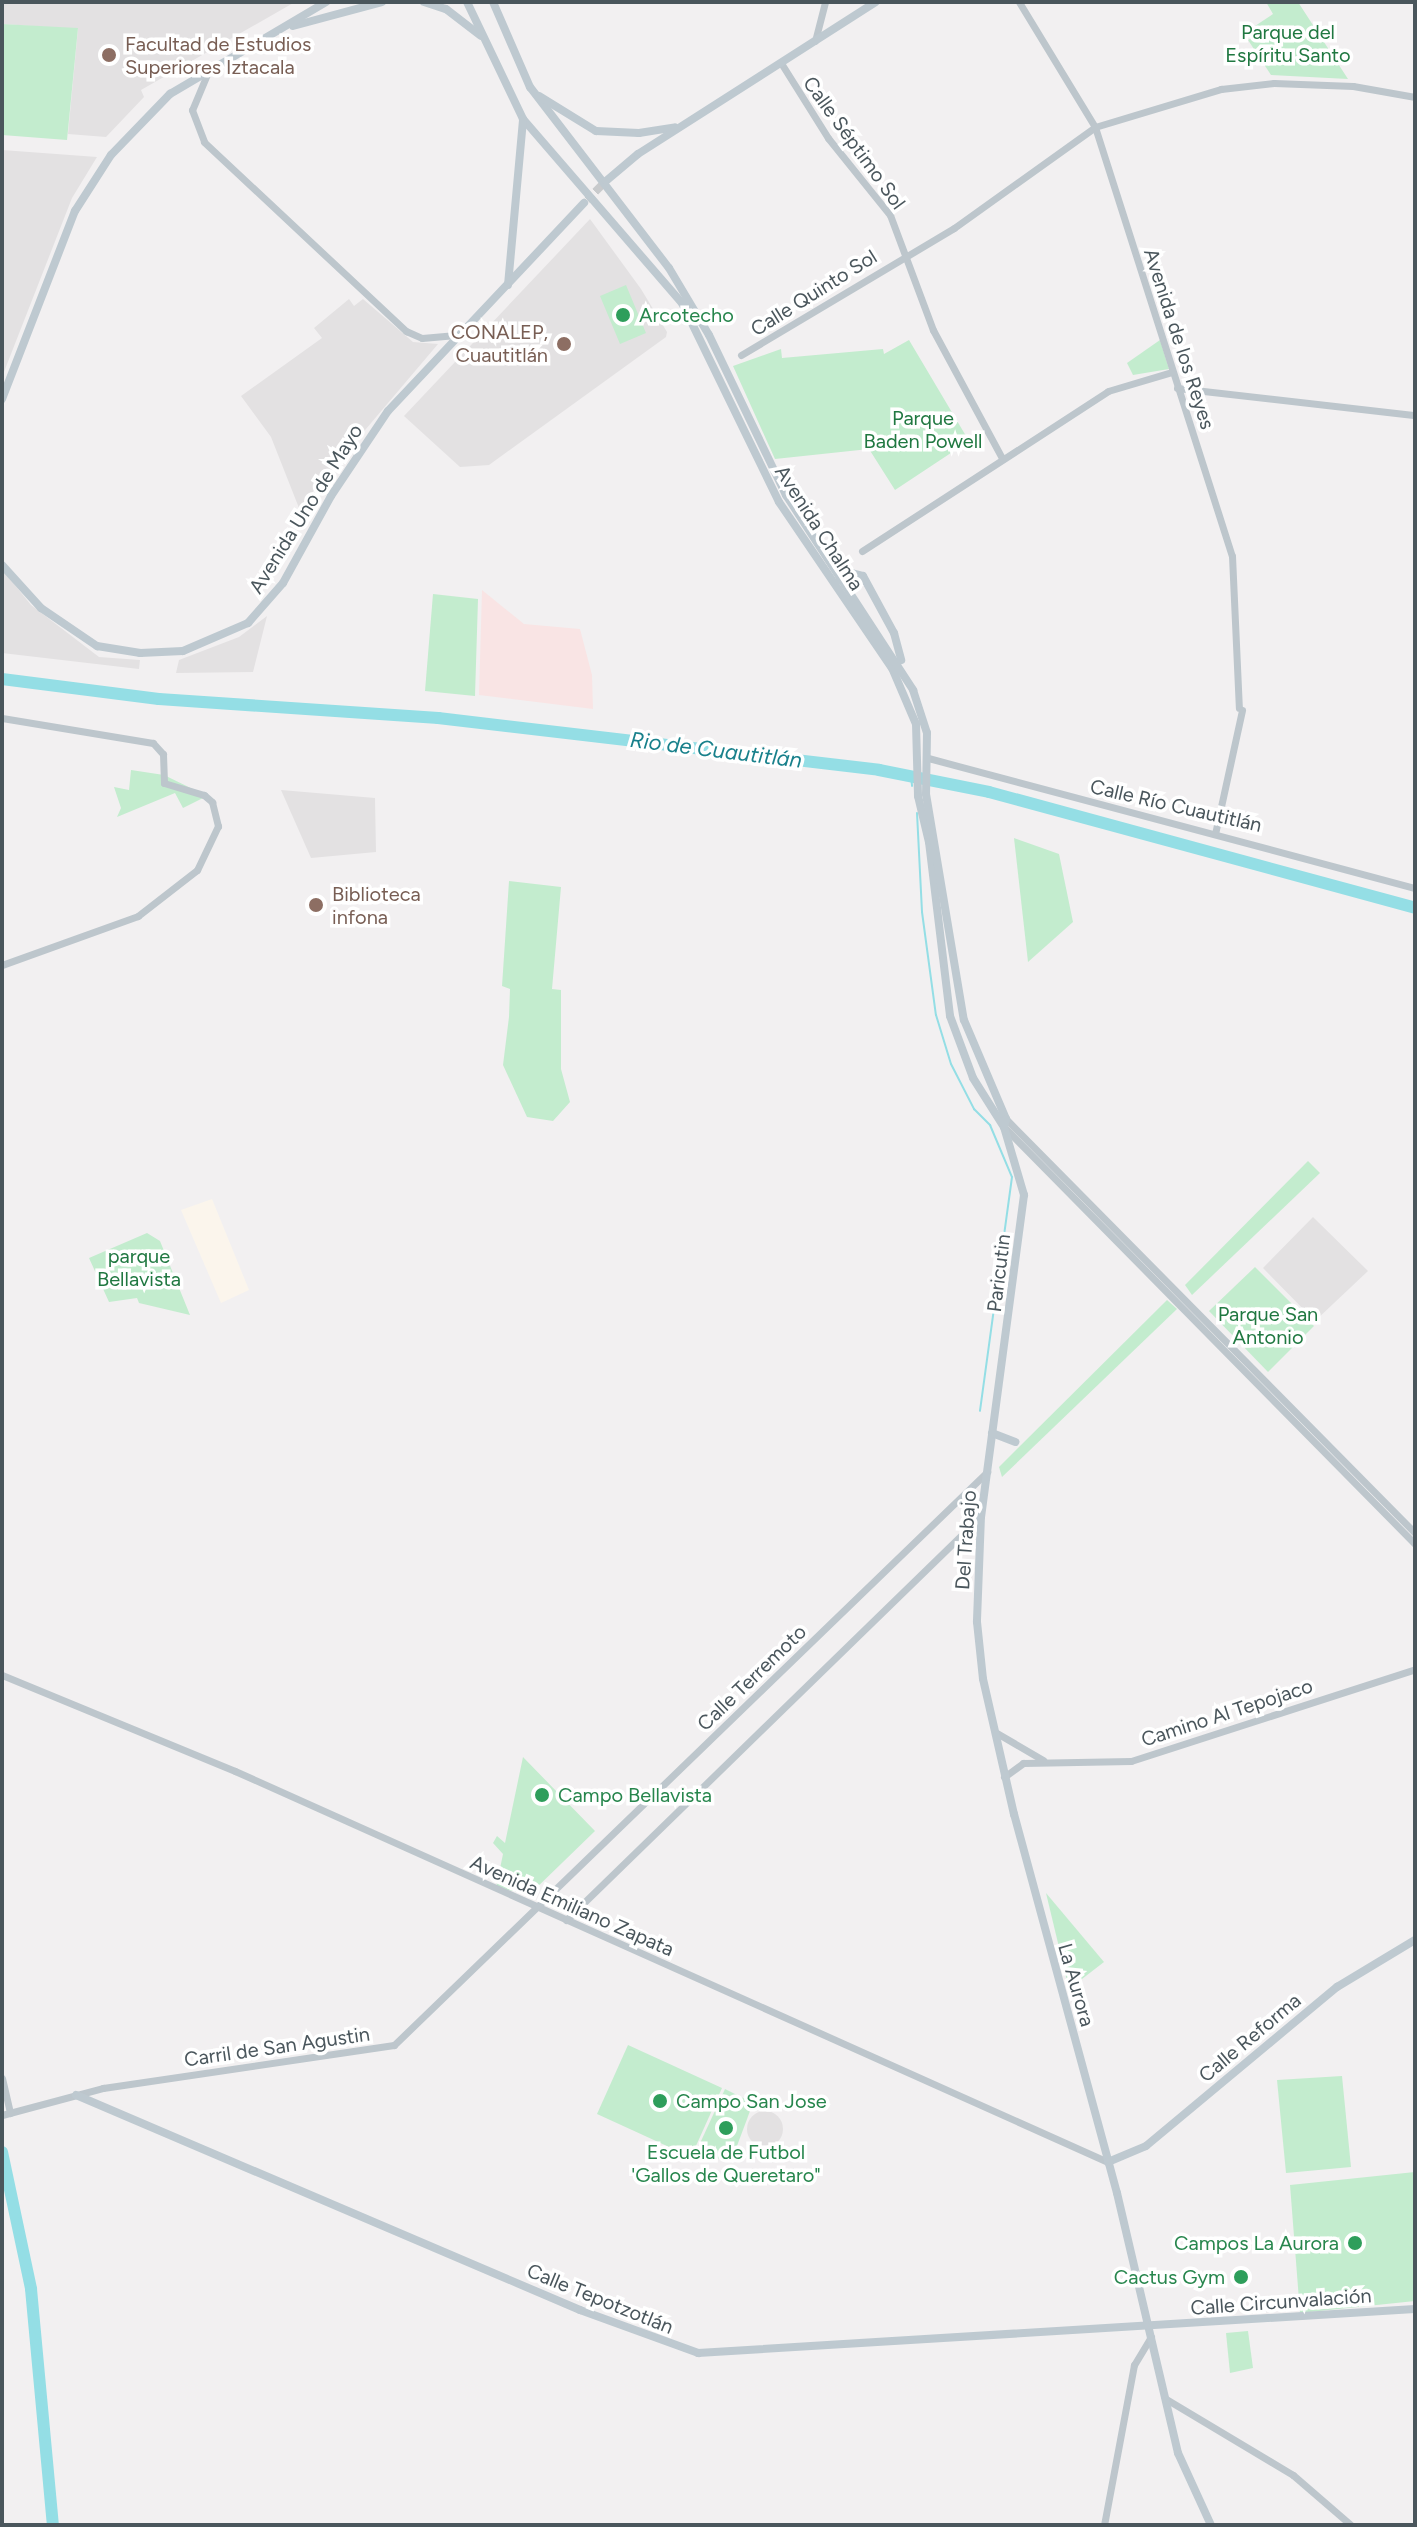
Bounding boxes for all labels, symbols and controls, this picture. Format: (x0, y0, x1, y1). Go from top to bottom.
park label: Parque del Espíritu Santo (1225, 21, 1351, 68)
place label: Facultad de Estudios Superiores Iztacala (125, 32, 311, 79)
marker: Facultad de Estudios Superiores Iztacala (100, 46, 118, 64)
street label: Calle Séptimo Sol (798, 72, 910, 214)
street label: Calle Quinto Sol (747, 245, 881, 341)
street label: Avenida de los Reyes (1138, 246, 1220, 432)
place label: Arcotecho (639, 303, 734, 327)
marker: Arcotecho (614, 306, 632, 324)
place label: CONALEP, Cuautitlán (451, 320, 548, 367)
marker: CONALEP, Cuautitlán (555, 335, 573, 353)
park label: Parque Baden Powell (863, 407, 983, 454)
street label: Avenida Uno de Mayo (244, 420, 368, 598)
street label: Avenida Chalma (770, 461, 868, 595)
water label: Rio de Cuautitlán (628, 726, 804, 774)
street label: Calle Río Cuautitlán (1088, 775, 1264, 837)
place label: Biblioteca infona (332, 882, 421, 929)
marker: Biblioteca infona (307, 896, 325, 914)
street label: Paricutin (982, 1233, 1016, 1313)
park label: parque Bellavista (97, 1245, 181, 1292)
park label: Parque San Antonio (1218, 1303, 1318, 1350)
street label: Del Trabajo (951, 1489, 981, 1591)
street label: Calle Terremoto (693, 1620, 811, 1736)
street label: Camino Al Tepojaco (1138, 1674, 1316, 1752)
place label: Campo Bellavista (558, 1783, 712, 1807)
marker: Campo Bellavista (533, 1786, 551, 1804)
street label: Avenida Emiliano Zapata (467, 1850, 677, 1962)
street label: La Aurora (1053, 1941, 1099, 2029)
street label: Calle Reforma (1194, 1988, 1306, 2088)
street label: Carril de San Agustin (183, 2022, 371, 2072)
place label: Campo San Jose (676, 2089, 827, 2113)
marker: Campo San Jose (651, 2092, 669, 2110)
marker: Escuela de Futbol 'Gallos de Queretaro" (717, 2119, 735, 2137)
place label: Escuela de Futbol 'Gallos de Queretaro" (631, 2140, 821, 2187)
place label: Campos La Aurora (1174, 2231, 1339, 2255)
marker: Campos La Aurora (1346, 2234, 1364, 2252)
street label: Calle Tepotzotlán (523, 2259, 677, 2339)
place label: Cactus Gym (1114, 2265, 1225, 2289)
marker: Cactus Gym (1232, 2268, 1250, 2286)
street label: Calle Circunvalación (1190, 2284, 1372, 2320)

